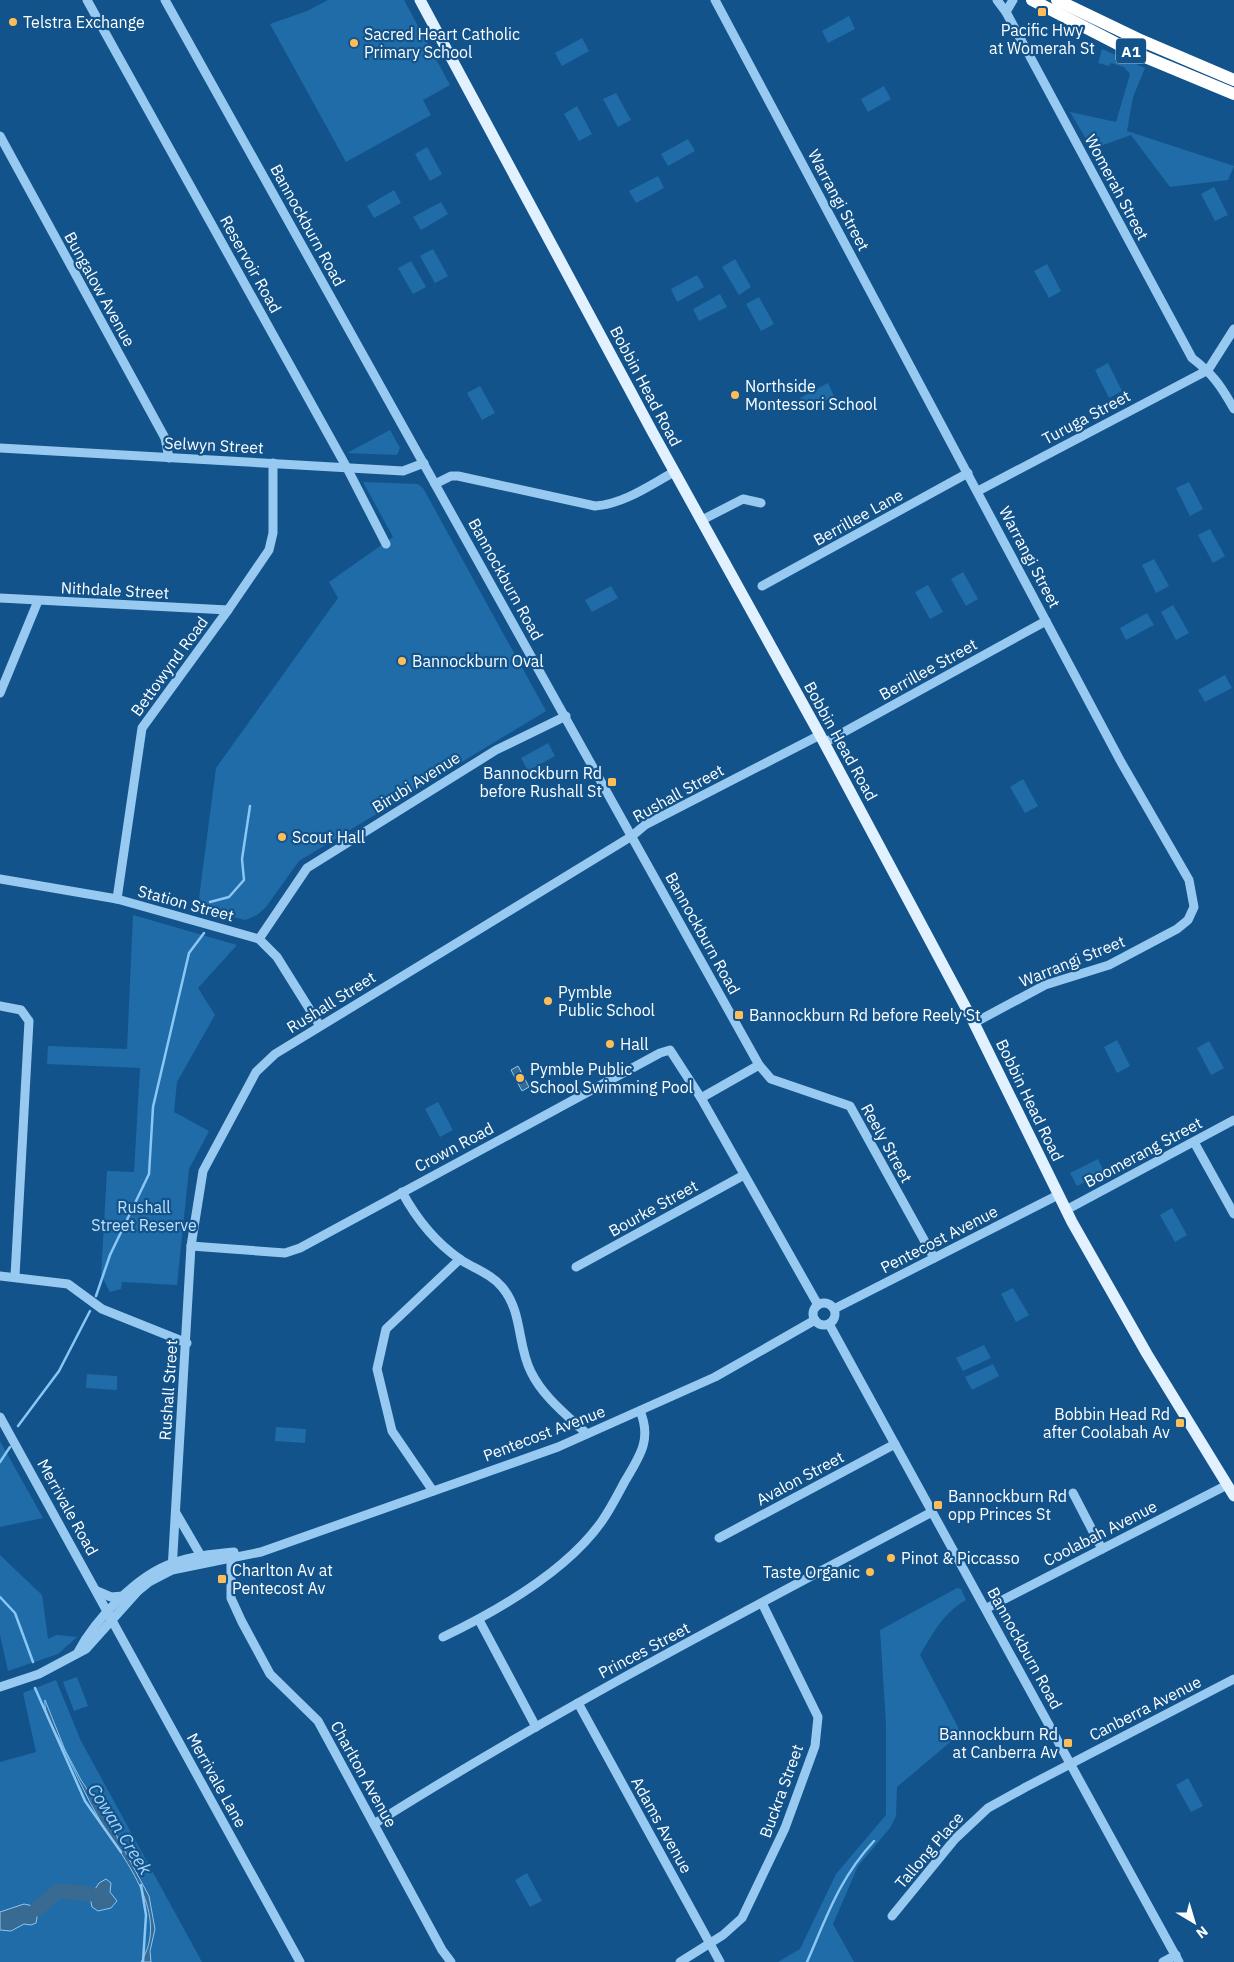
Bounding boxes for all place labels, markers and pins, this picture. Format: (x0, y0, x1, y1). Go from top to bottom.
marker: Pacific Hwy at Womerah St (1036, 6, 1048, 18)
place label: Telstra Exchange (23, 12, 145, 32)
marker: Telstra Exchange (7, 16, 19, 28)
place label: Pacific Hwy at Womerah St (989, 20, 1095, 58)
place label: Sacred Heart Catholic Primary School (364, 24, 520, 62)
marker: Sacred Heart Catholic Primary School (348, 37, 360, 49)
place label: Northside Montessori School (745, 376, 877, 414)
marker: Northside Montessori School (729, 389, 741, 401)
place label: Bannockburn Oval (412, 651, 544, 671)
marker: Bannockburn Oval (396, 655, 408, 667)
place label: Bannockburn Rd before Rushall St (479, 763, 602, 801)
marker: Bannockburn Rd before Rushall St (606, 776, 618, 788)
place label: Scout Hall (292, 827, 365, 847)
marker: Scout Hall (276, 831, 288, 843)
place label: Pymble Public School (558, 982, 655, 1020)
marker: Pymble Public School (542, 995, 554, 1007)
place label: Bannockburn Rd before Reely St (749, 1005, 981, 1025)
marker: Bannockburn Rd before Reely St (733, 1009, 745, 1021)
place label: Hall (620, 1034, 648, 1054)
marker: Hall (604, 1038, 616, 1050)
place label: Pymble Public School Swimming Pool (530, 1059, 693, 1097)
marker: Pymble Public School Swimming Pool (514, 1072, 526, 1084)
place label: Bobbin Head Rd after Coolabah Av (1043, 1404, 1170, 1442)
marker: Bobbin Head Rd after Coolabah Av (1174, 1417, 1186, 1429)
place label: Bannockburn Rd opp Princes St (948, 1486, 1067, 1524)
marker: Bannockburn Rd opp Princes St (932, 1499, 944, 1511)
place label: Pinot & Piccasso (901, 1548, 1020, 1568)
marker: Pinot & Piccasso (885, 1552, 897, 1564)
place label: Charlton Av at Pentecost Av (232, 1560, 333, 1598)
place label: Taste Organic (763, 1562, 860, 1582)
marker: Taste Organic (864, 1566, 876, 1578)
marker: Charlton Av at Pentecost Av (216, 1573, 228, 1585)
place label: Bannockburn Rd at Canberra Av (939, 1724, 1058, 1762)
marker: Bannockburn Rd at Canberra Av (1062, 1737, 1074, 1749)

